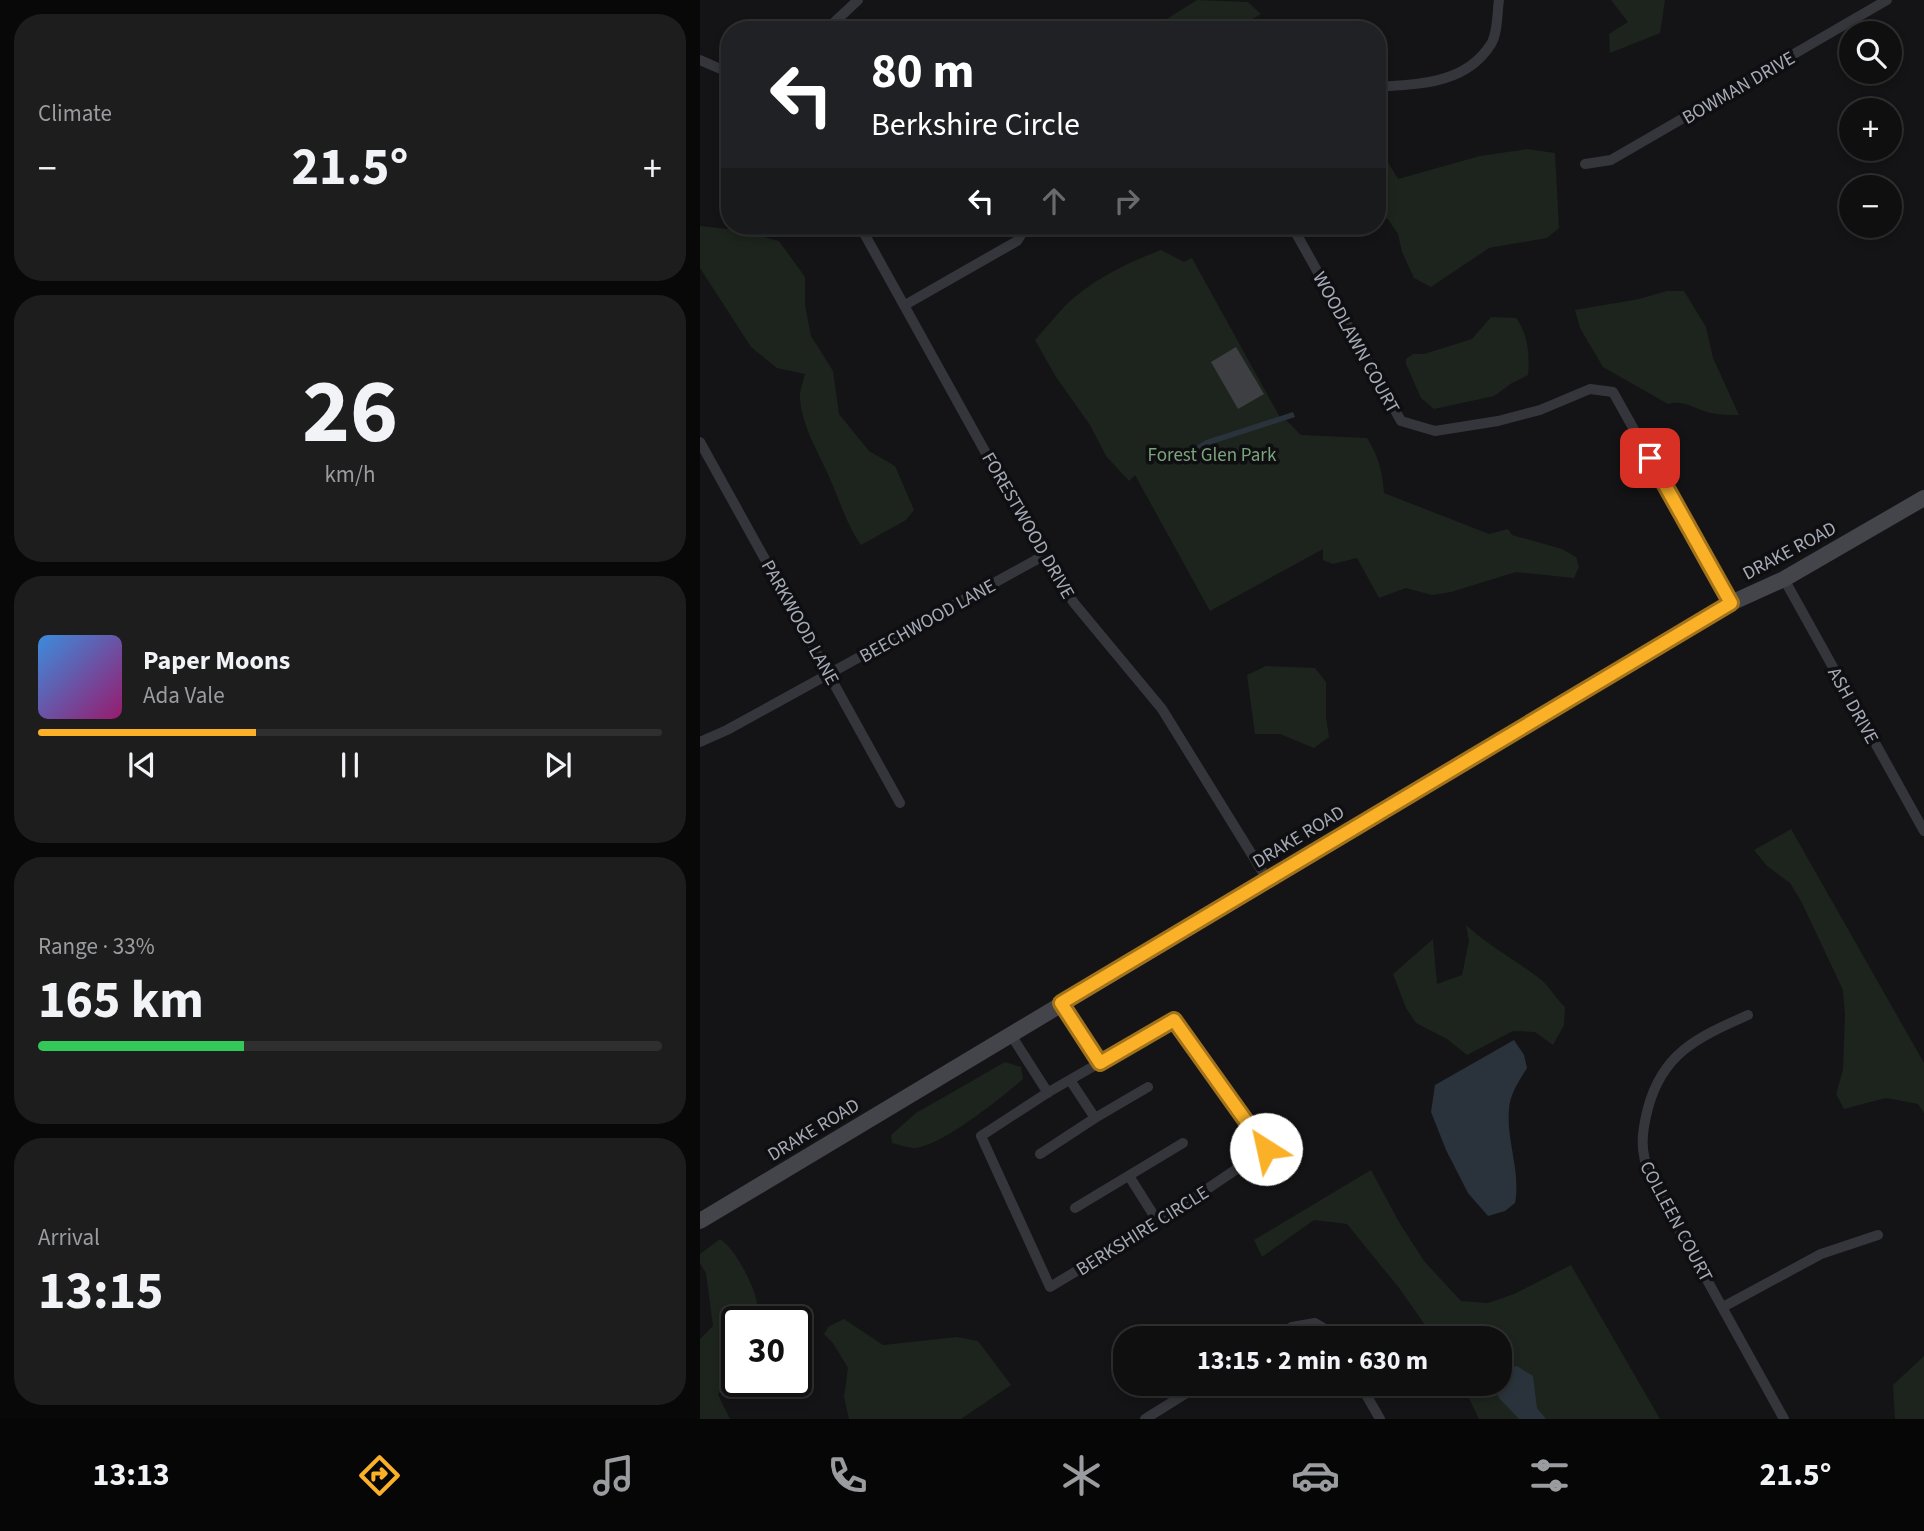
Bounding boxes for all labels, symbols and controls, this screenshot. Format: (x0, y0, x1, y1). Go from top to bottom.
map controls (1839, 21, 1902, 238)
button: search (1839, 21, 1902, 84)
text: 80 m (871, 37, 975, 107)
street label: BOWMAN DRIVE (1677, 45, 1800, 132)
icon: left (756, 49, 847, 140)
text: Climate (38, 97, 112, 130)
button: + (1839, 98, 1902, 161)
text: Berkshire Circle (871, 102, 1080, 148)
text: 21.5° (292, 131, 408, 205)
text: − (38, 142, 57, 196)
text: + (643, 142, 662, 196)
button: − (1839, 175, 1902, 238)
icon: left (962, 182, 1000, 220)
icon: ahead (1035, 182, 1073, 220)
icon: right (1108, 182, 1146, 220)
street label: WOODLAWN COURT (1306, 267, 1406, 418)
text: 26 (302, 348, 398, 477)
pin (1620, 428, 1680, 488)
icon: arrive (1631, 439, 1669, 477)
park label: Forest Glen Park (1148, 442, 1277, 469)
street label: FORESTWOOD DRIVE (975, 447, 1081, 604)
text: km/h (324, 458, 376, 491)
street label: DRAKE ROAD (1738, 515, 1841, 587)
street label: PARKWOOD LANE (754, 555, 845, 690)
street label: BEECHWOOD LANE (855, 573, 1001, 670)
text: Paper Moons (143, 642, 290, 679)
street label: ASH DRIVE (1821, 662, 1885, 749)
text: Ada Vale (143, 679, 225, 712)
icon: previous (123, 746, 161, 784)
icon: pause (331, 746, 369, 784)
icon: next (539, 746, 577, 784)
street label: DRAKE ROAD (1248, 799, 1350, 875)
text: Range · 33% (38, 930, 155, 963)
text: 165 km (38, 964, 204, 1038)
street label: DRAKE ROAD (763, 1092, 865, 1168)
position arrow (1229, 1112, 1303, 1186)
street label: COLLEEN COURT (1632, 1156, 1719, 1287)
street label: BERKSHIRE CIRCLE (1071, 1180, 1214, 1283)
text: Arrival (38, 1221, 100, 1254)
text: 13:15 (38, 1255, 163, 1329)
speed limit sign: 30 (721, 1306, 812, 1397)
text: 13:15 · 2 min · 630 m (1197, 1342, 1428, 1379)
icon: directions (355, 1451, 404, 1500)
icon: music (589, 1451, 638, 1500)
icon: phone (823, 1451, 872, 1500)
icon: climate (1057, 1451, 1106, 1500)
icon: car (1291, 1451, 1340, 1500)
icon: filters (1525, 1451, 1574, 1500)
text: 13:13 (93, 1452, 170, 1498)
text: 21.5° (1759, 1452, 1831, 1498)

